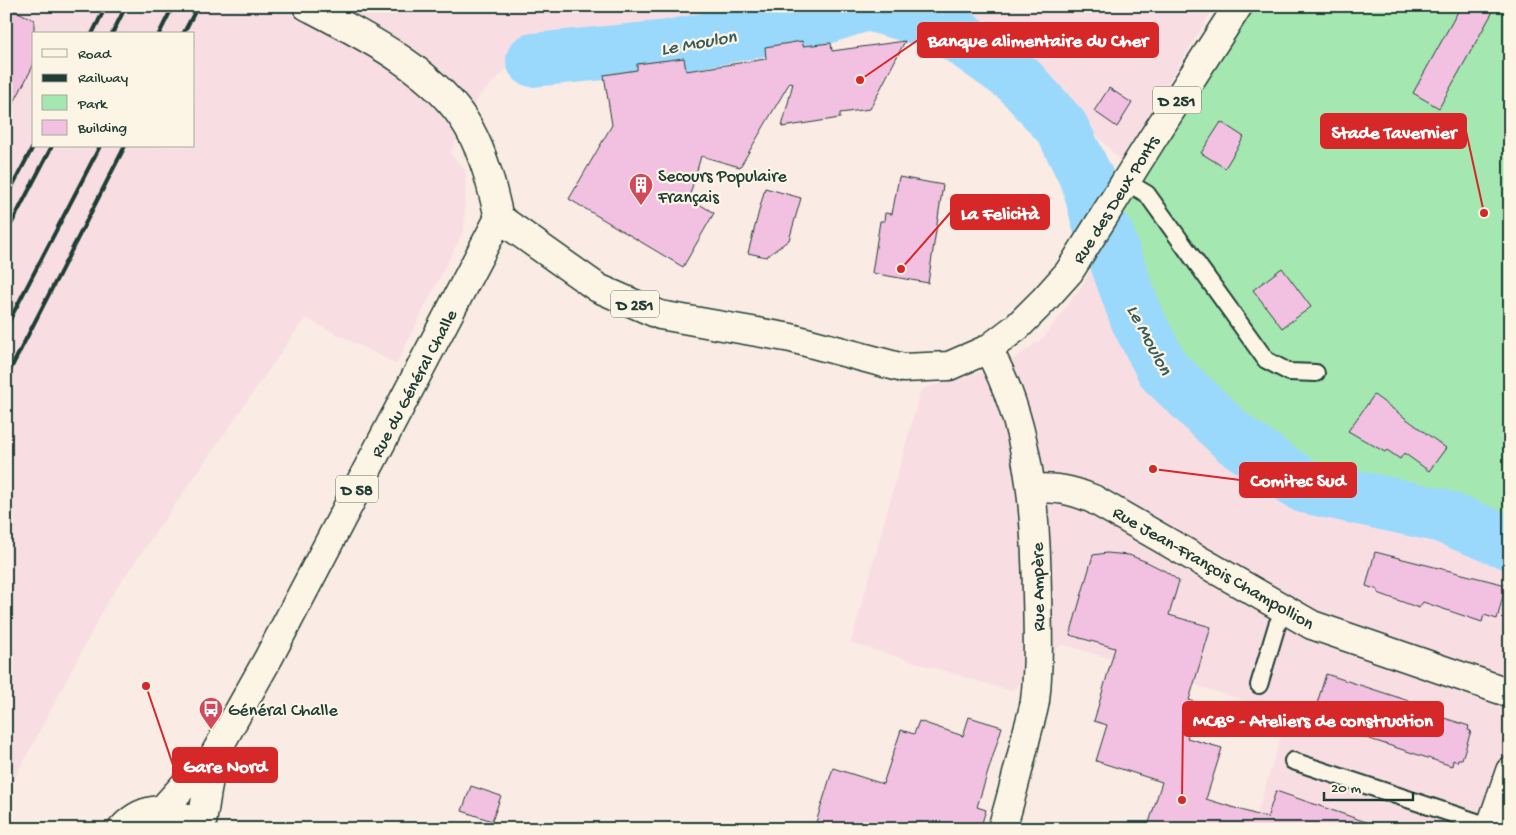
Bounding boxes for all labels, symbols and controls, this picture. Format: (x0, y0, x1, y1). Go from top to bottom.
callout: Banque alimentaire du Cher (918, 23, 1158, 57)
water label: Le Moulon (659, 26, 739, 62)
text: Banque alimentaire du Cher (927, 31, 1150, 54)
legend (32, 32, 195, 148)
text: Road (78, 46, 112, 64)
text: Railway (78, 70, 129, 88)
road number: D 251 (1153, 86, 1201, 114)
text: Park (77, 96, 108, 114)
callout: Stade Tavernier (1321, 114, 1466, 148)
text: Building (77, 120, 127, 138)
text: Stade Tavernier (1331, 123, 1459, 146)
street label: Rue des Deux Ponts (1069, 131, 1166, 268)
place label: Secours Populaire Français (657, 167, 788, 209)
building icon: Secours Populaire Français (628, 172, 654, 206)
callout: La Felicità (951, 195, 1049, 229)
text: La Felicità (961, 204, 1041, 227)
road number: D 251 (611, 290, 659, 318)
water label: Le Moulon (1120, 302, 1176, 381)
street label: Rue du Général Challe (367, 306, 463, 462)
callout: Comitec Sud (1240, 463, 1356, 497)
text: Comitec Sud (1249, 471, 1347, 494)
road number: D 58 (336, 476, 378, 502)
street label: Rue Jean-François Champollion (1108, 503, 1318, 636)
street label: Rue Ampère (1028, 542, 1051, 631)
bus stop icon: Général Challe (198, 696, 224, 730)
place label: Général Challe (228, 701, 338, 722)
callout: MCB° - Ateliers de construction (1183, 702, 1443, 736)
text: MCB° - Ateliers de construction (1193, 711, 1434, 734)
callout: Gare Nord (173, 748, 277, 782)
text: Gare Nord (183, 757, 269, 780)
scale bar (1324, 770, 1412, 802)
text: 20 m (1331, 780, 1361, 798)

